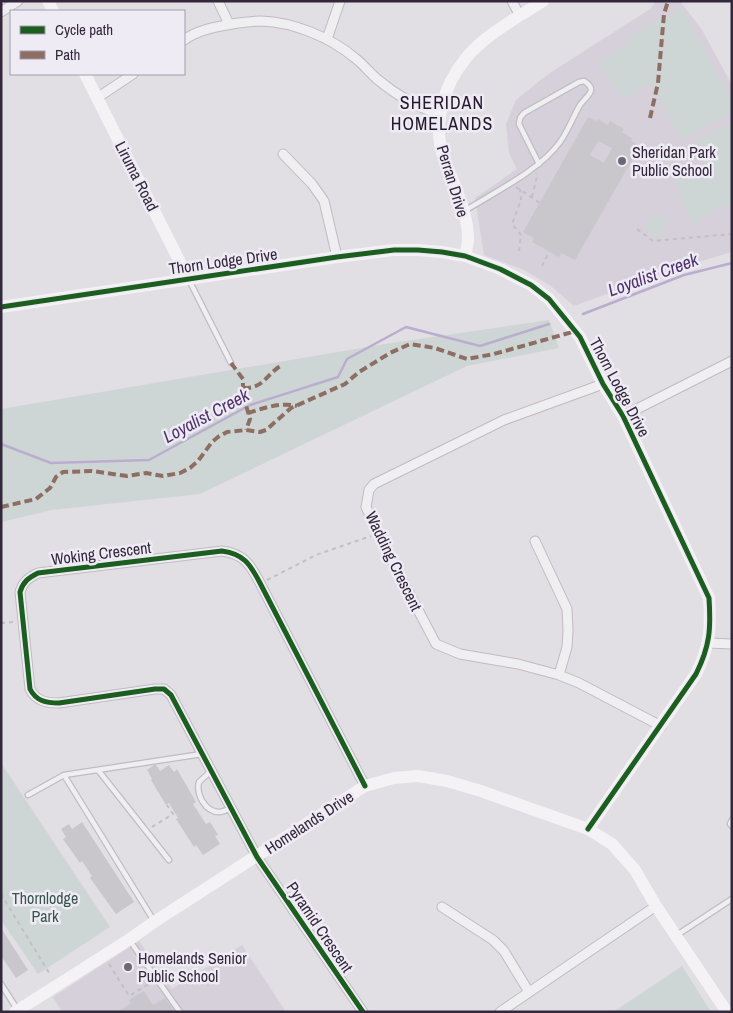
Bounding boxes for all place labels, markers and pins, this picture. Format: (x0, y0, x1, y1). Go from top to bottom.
place label: Sheridan Park Public School (632, 141, 716, 181)
marker: Sheridan Park Public School (616, 155, 628, 167)
place label: Homelands Senior Public School (138, 947, 247, 987)
marker: Homelands Senior Public School (122, 961, 134, 973)

